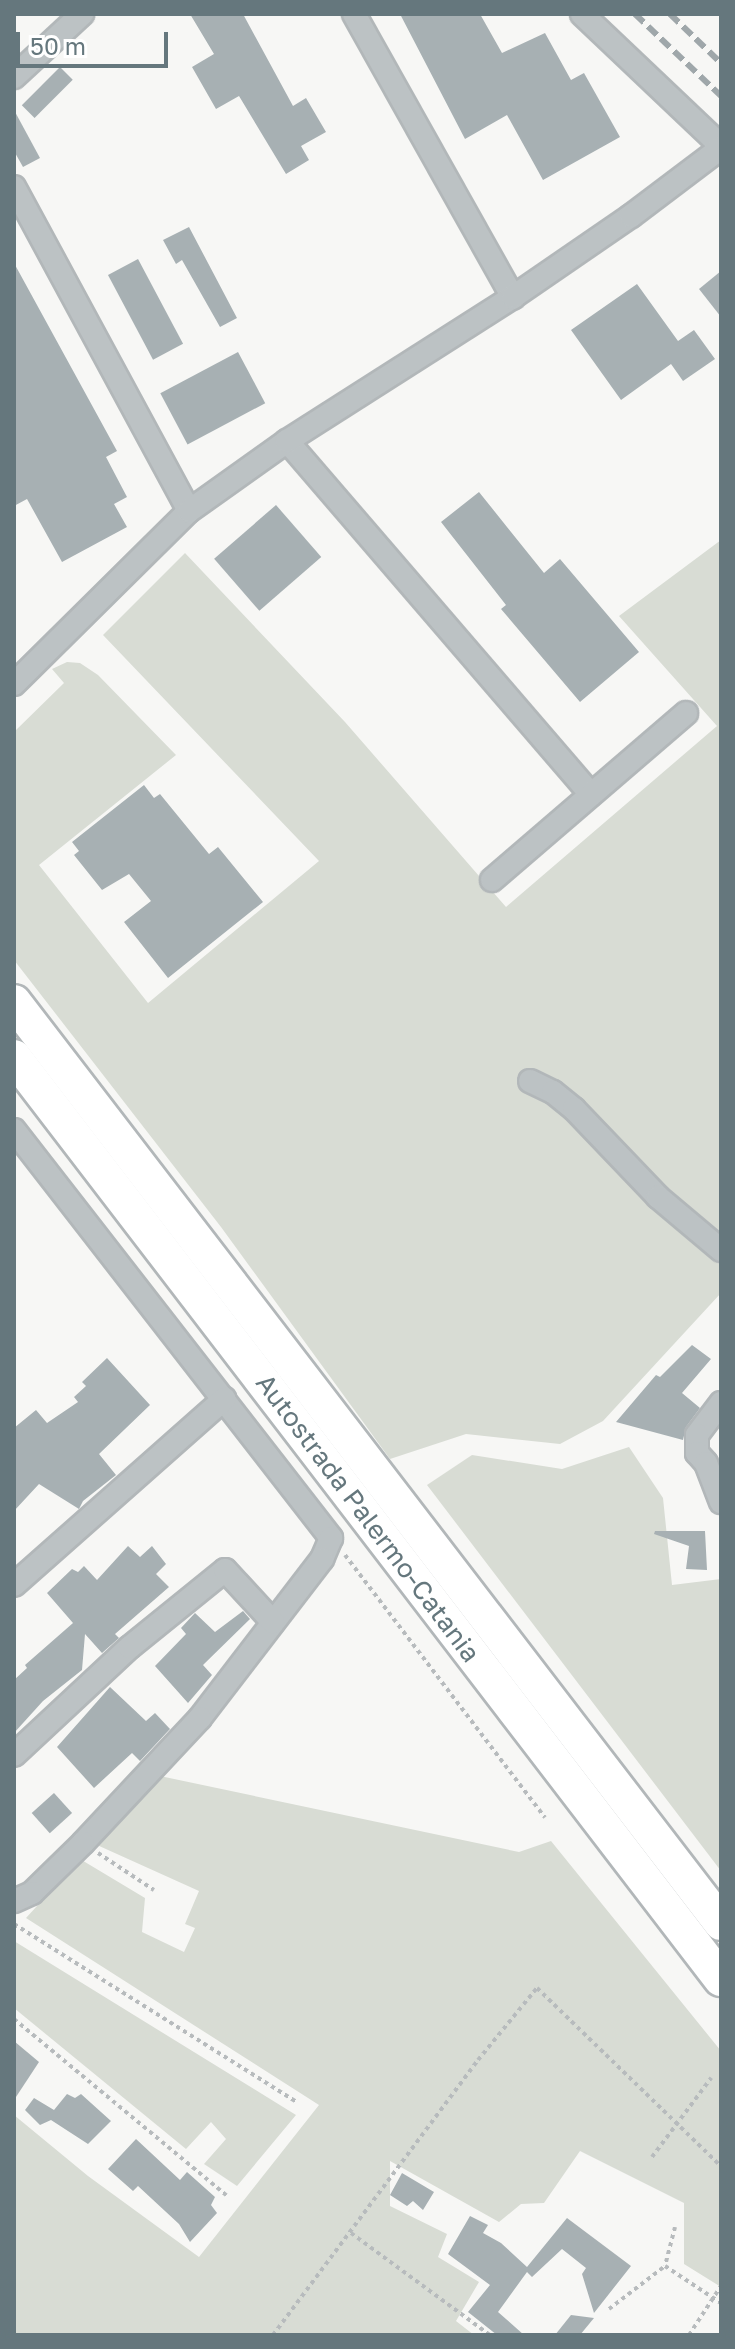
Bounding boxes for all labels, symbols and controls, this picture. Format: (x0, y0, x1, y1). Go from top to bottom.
scale bar (20, 16, 172, 66)
text: 50 m (30, 31, 86, 60)
street label: Autostrada Palermo-Catania (249, 1368, 487, 1668)

